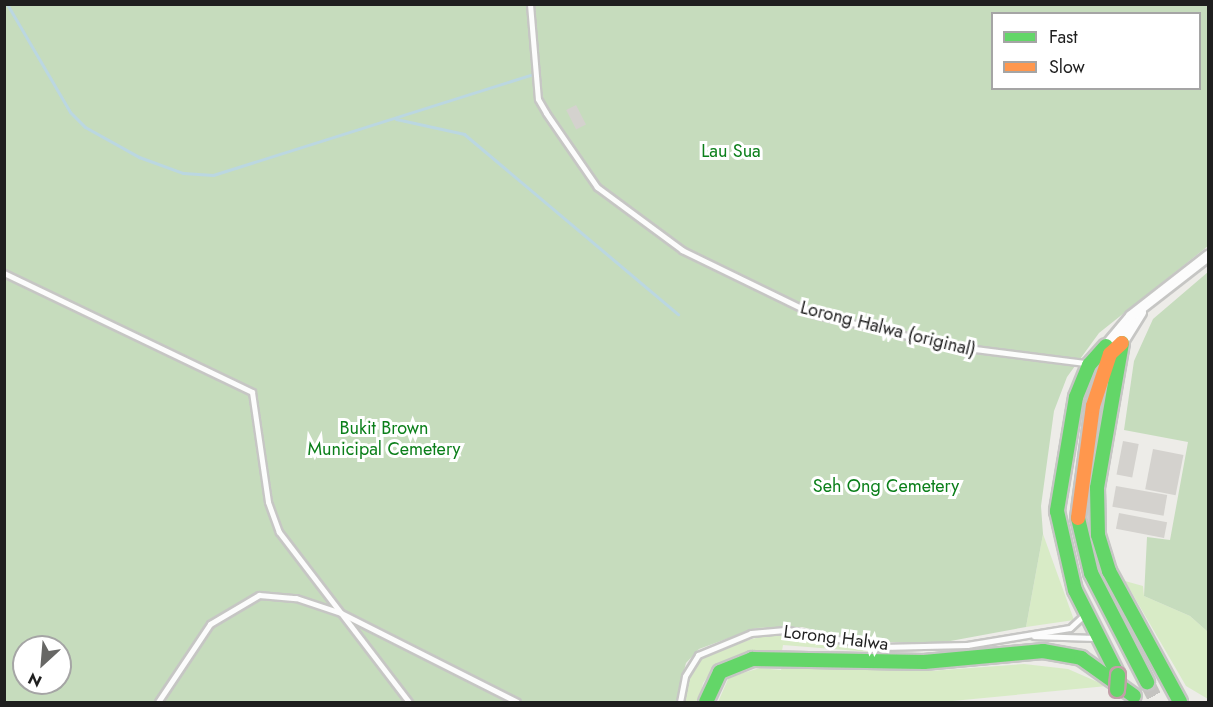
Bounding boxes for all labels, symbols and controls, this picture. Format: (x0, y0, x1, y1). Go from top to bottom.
legend (991, 12, 1201, 90)
text: Fast (1049, 24, 1078, 50)
text: Slow (1049, 54, 1085, 80)
park label: Lau Sua (701, 140, 761, 162)
street label: Lorong Halwa (original) (798, 297, 978, 361)
park label: Bukit Brown Municipal Cemetery (307, 418, 461, 460)
park label: Seh Ong Cemetery (813, 475, 959, 497)
street label: Lorong Halwa (782, 621, 890, 655)
north arrow (12, 635, 72, 695)
text: N (24, 667, 46, 693)

